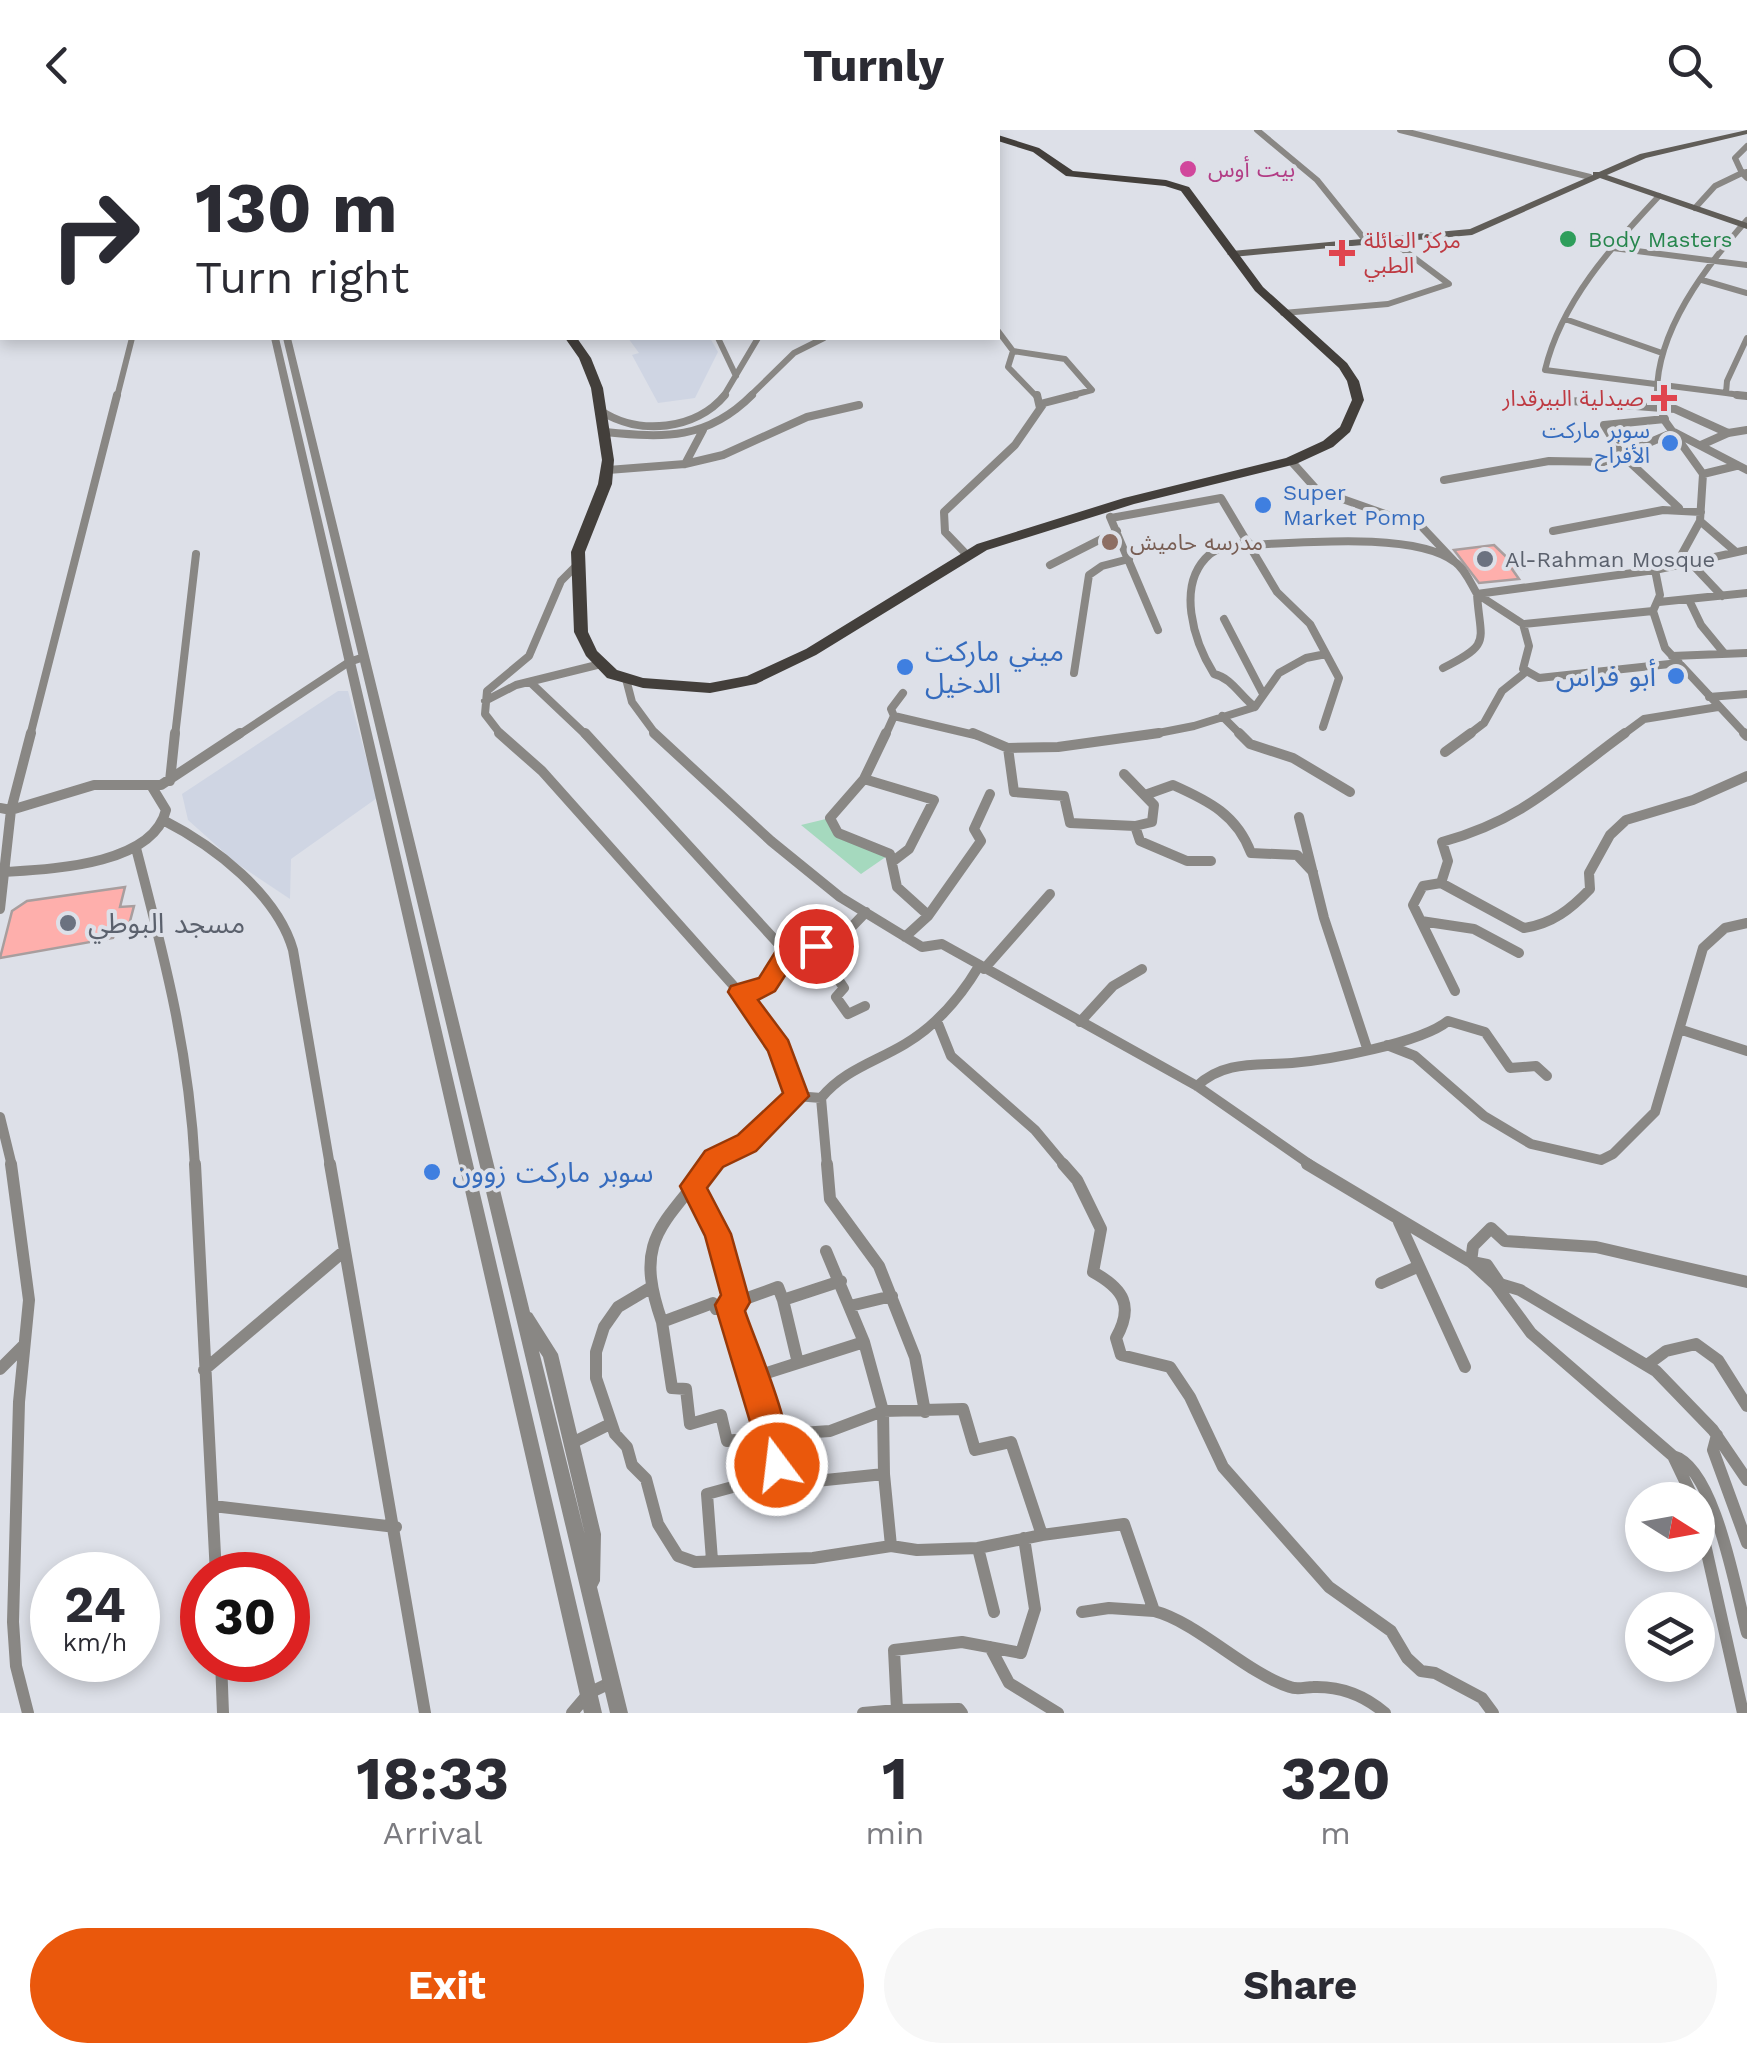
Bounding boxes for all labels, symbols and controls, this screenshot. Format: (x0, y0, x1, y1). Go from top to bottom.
icon: back (30, 38, 85, 93)
icon: search (1662, 38, 1717, 93)
text: Turnly (803, 39, 944, 92)
place label: بيت أوس (1208, 156, 1295, 182)
marker: بيت أوس (1177, 158, 1199, 180)
text: 130 m (195, 167, 398, 249)
icon: right (30, 170, 160, 300)
place label: Body Masters (1588, 227, 1732, 252)
place label: مركز العائلة الطبي (1364, 228, 1461, 282)
marker: Body Masters (1557, 228, 1579, 250)
marker: مركز العائلة الطبي (1329, 240, 1355, 266)
text: Turn right (195, 251, 409, 304)
place label: صيدلية البيرقدار (1501, 386, 1644, 412)
marker: صيدلية البيرقدار (1653, 387, 1675, 409)
place label: سوبر ماركت الأفراح (1542, 418, 1650, 472)
marker: سوبر ماركت الأفراح (1659, 432, 1681, 454)
place label: Super Market Pomp (1283, 480, 1425, 530)
marker: Super Market Pomp (1252, 494, 1274, 516)
place label: مدرسه حاميش (1130, 530, 1263, 556)
marker: مدرسه حاميش (1099, 531, 1121, 553)
place label: Al-Rahman Mosque (1505, 547, 1715, 572)
marker: Al-Rahman Mosque (1474, 548, 1496, 570)
place label: ميني ماركت الدخيل (925, 635, 1064, 700)
marker: ميني ماركت الدخيل (894, 656, 916, 678)
place label: أبو فراس (1556, 658, 1656, 693)
marker: أبو فراس (1665, 665, 1687, 687)
pin (774, 904, 859, 989)
place label: مسجد البوطي (88, 907, 245, 944)
marker: مسجد البوطي (57, 912, 79, 934)
icon: arrive (789, 919, 844, 974)
place label: سوبر ماركت زوون (452, 1156, 654, 1189)
marker: سوبر ماركت زوون (421, 1161, 443, 1183)
position arrow (725, 1413, 829, 1517)
north arrow (1625, 1482, 1715, 1572)
map controls (1625, 1482, 1715, 1682)
speed limit sign: 30 (180, 1552, 310, 1682)
text: 24 (64, 1575, 126, 1634)
button: layers (1625, 1592, 1715, 1682)
text: km/h (63, 1628, 127, 1657)
text: 18:33 (356, 1743, 509, 1814)
text: 1 (882, 1743, 908, 1814)
text: 320 (1281, 1743, 1391, 1814)
text: Arrival (383, 1814, 483, 1852)
text: min (865, 1814, 924, 1852)
text: m (1320, 1814, 1351, 1852)
button: Exit (30, 1928, 864, 2043)
button: Share (884, 1928, 1717, 2043)

